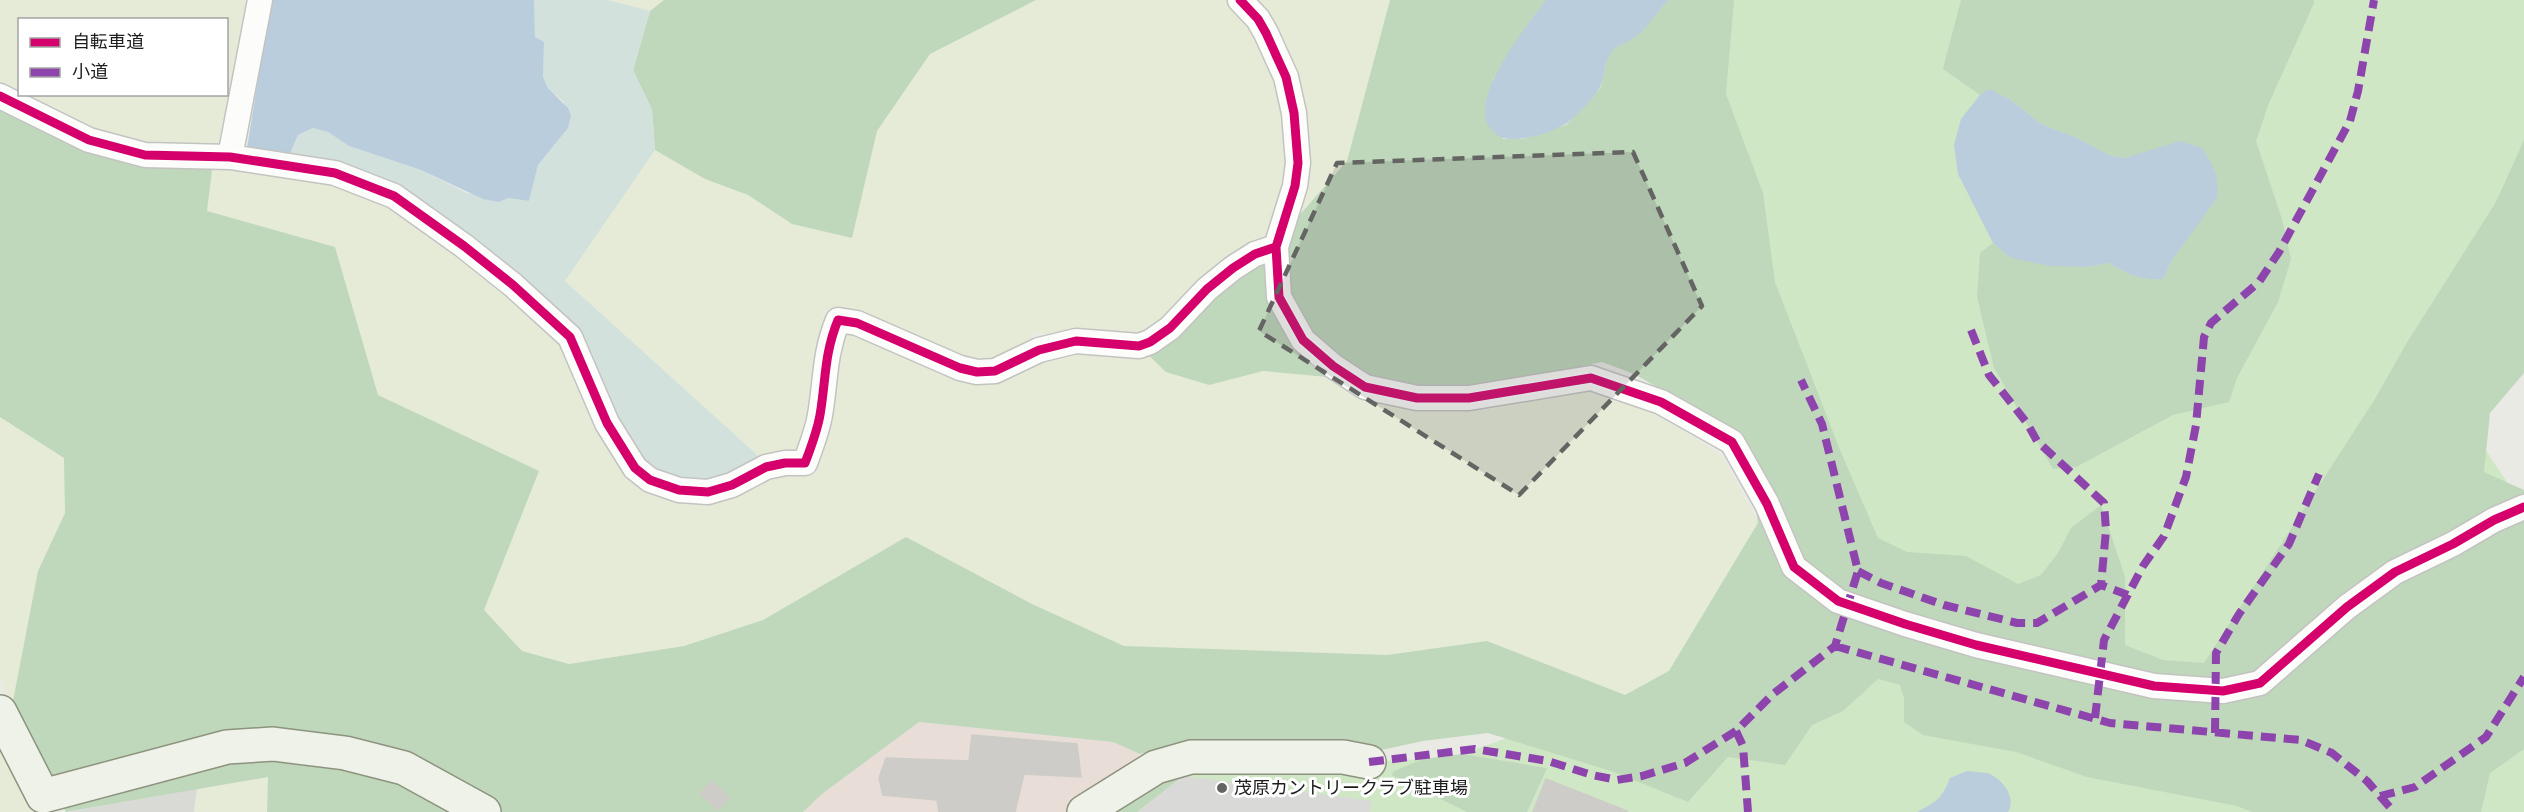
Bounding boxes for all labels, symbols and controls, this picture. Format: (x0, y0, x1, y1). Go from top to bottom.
legend (18, 18, 228, 96)
text: 自転車道 (72, 32, 144, 52)
text: 小道 (72, 62, 108, 82)
place label: 茂原カントリークラブ駐車場 (1234, 778, 1468, 798)
marker: 茂原カントリークラブ駐車場 (1215, 781, 1229, 795)

